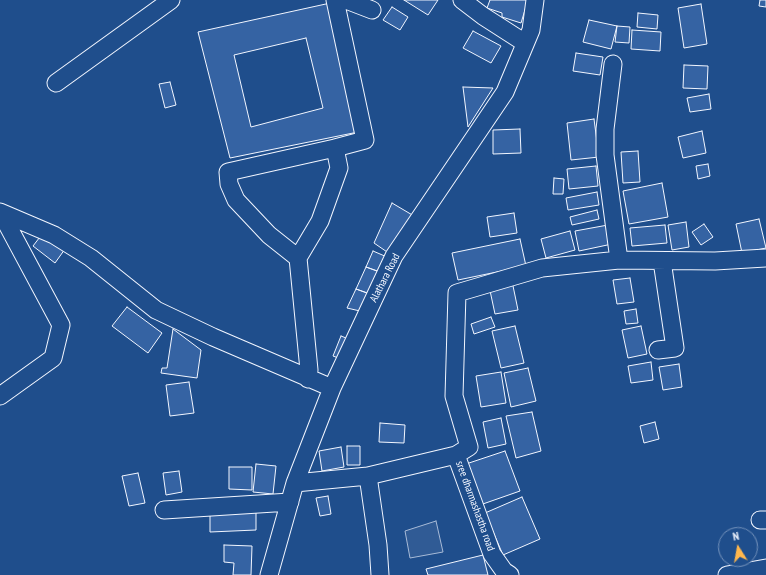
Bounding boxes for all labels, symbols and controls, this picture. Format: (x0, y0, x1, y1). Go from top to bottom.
street label: Alathara Road (367, 251, 403, 305)
street label: sree dharmashastha road (453, 459, 497, 553)
north arrow (718, 527, 758, 567)
text: N (732, 529, 740, 544)

